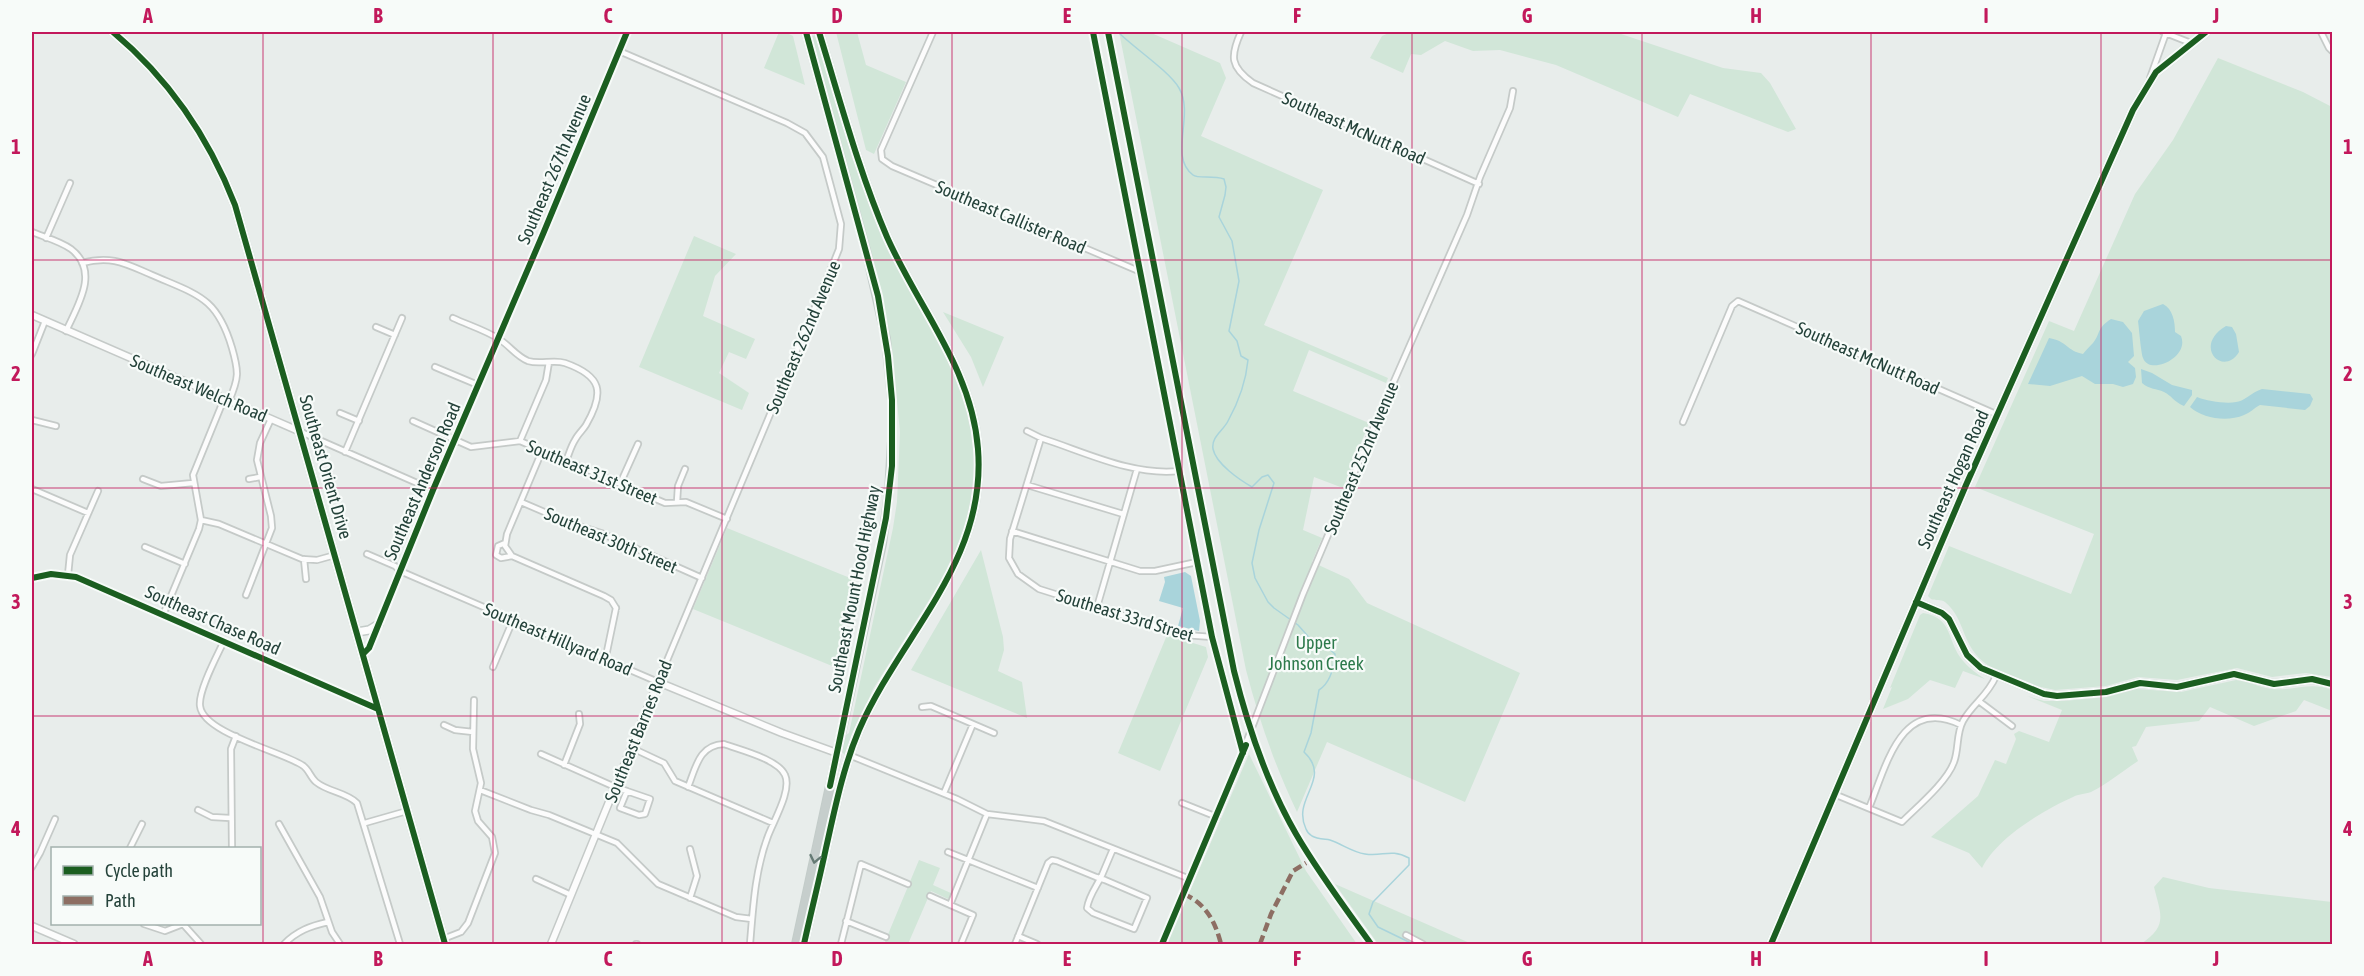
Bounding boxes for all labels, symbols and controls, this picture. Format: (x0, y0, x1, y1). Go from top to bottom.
text: A (142, 4, 153, 27)
text: B (373, 4, 383, 27)
text: C (604, 4, 613, 27)
text: D (831, 4, 843, 27)
text: E (1063, 4, 1072, 27)
text: F (1293, 4, 1301, 27)
text: G (1522, 4, 1533, 27)
text: H (1750, 4, 1762, 27)
text: I (1983, 4, 1989, 27)
text: J (2212, 4, 2219, 27)
street label: Southeast McNutt Road (1279, 87, 1429, 169)
street label: Southeast 267th Avenue (513, 91, 595, 247)
text: 1 (11, 135, 21, 158)
text: 1 (2343, 135, 2353, 158)
street label: Southeast Callister Road (933, 176, 1089, 258)
street label: Southeast 262nd Avenue (761, 257, 845, 417)
street label: Southeast McNutt Road (1793, 317, 1943, 399)
street label: Southeast Welch Road (127, 350, 271, 426)
text: 2 (11, 362, 21, 385)
text: 2 (2343, 362, 2353, 385)
street label: Southeast 252nd Avenue (1319, 378, 1403, 538)
street label: Southeast Orient Drive (295, 393, 357, 541)
street label: Southeast Anderson Road (379, 399, 465, 563)
street label: Southeast Hogan Road (1913, 406, 1993, 552)
street label: Southeast 31st Street (524, 435, 660, 509)
street label: Southeast Mount Hood Highway (824, 484, 884, 694)
street label: Southeast 30th Street (542, 503, 680, 577)
street label: Southeast Chase Road (142, 581, 284, 659)
street label: Southeast 33rd Street (1054, 584, 1196, 646)
text: 3 (11, 590, 21, 613)
text: 3 (2343, 590, 2353, 613)
street label: Southeast Hillyard Road (481, 598, 635, 680)
park label: Upper Johnson Creek (1268, 632, 1364, 674)
street label: Southeast Barnes Road (600, 657, 676, 805)
text: 4 (10, 817, 21, 840)
text: 4 (2342, 817, 2353, 840)
legend (51, 847, 261, 925)
one-way arrow (809, 853, 822, 863)
text: Cycle path (105, 860, 173, 881)
text: Path (105, 890, 136, 911)
text: A (142, 947, 153, 970)
text: B (373, 947, 383, 970)
text: C (604, 947, 613, 970)
text: D (831, 947, 843, 970)
text: E (1063, 947, 1072, 970)
text: F (1293, 947, 1301, 970)
text: G (1522, 947, 1533, 970)
text: H (1750, 947, 1762, 970)
text: I (1983, 947, 1989, 970)
text: J (2212, 947, 2219, 970)

